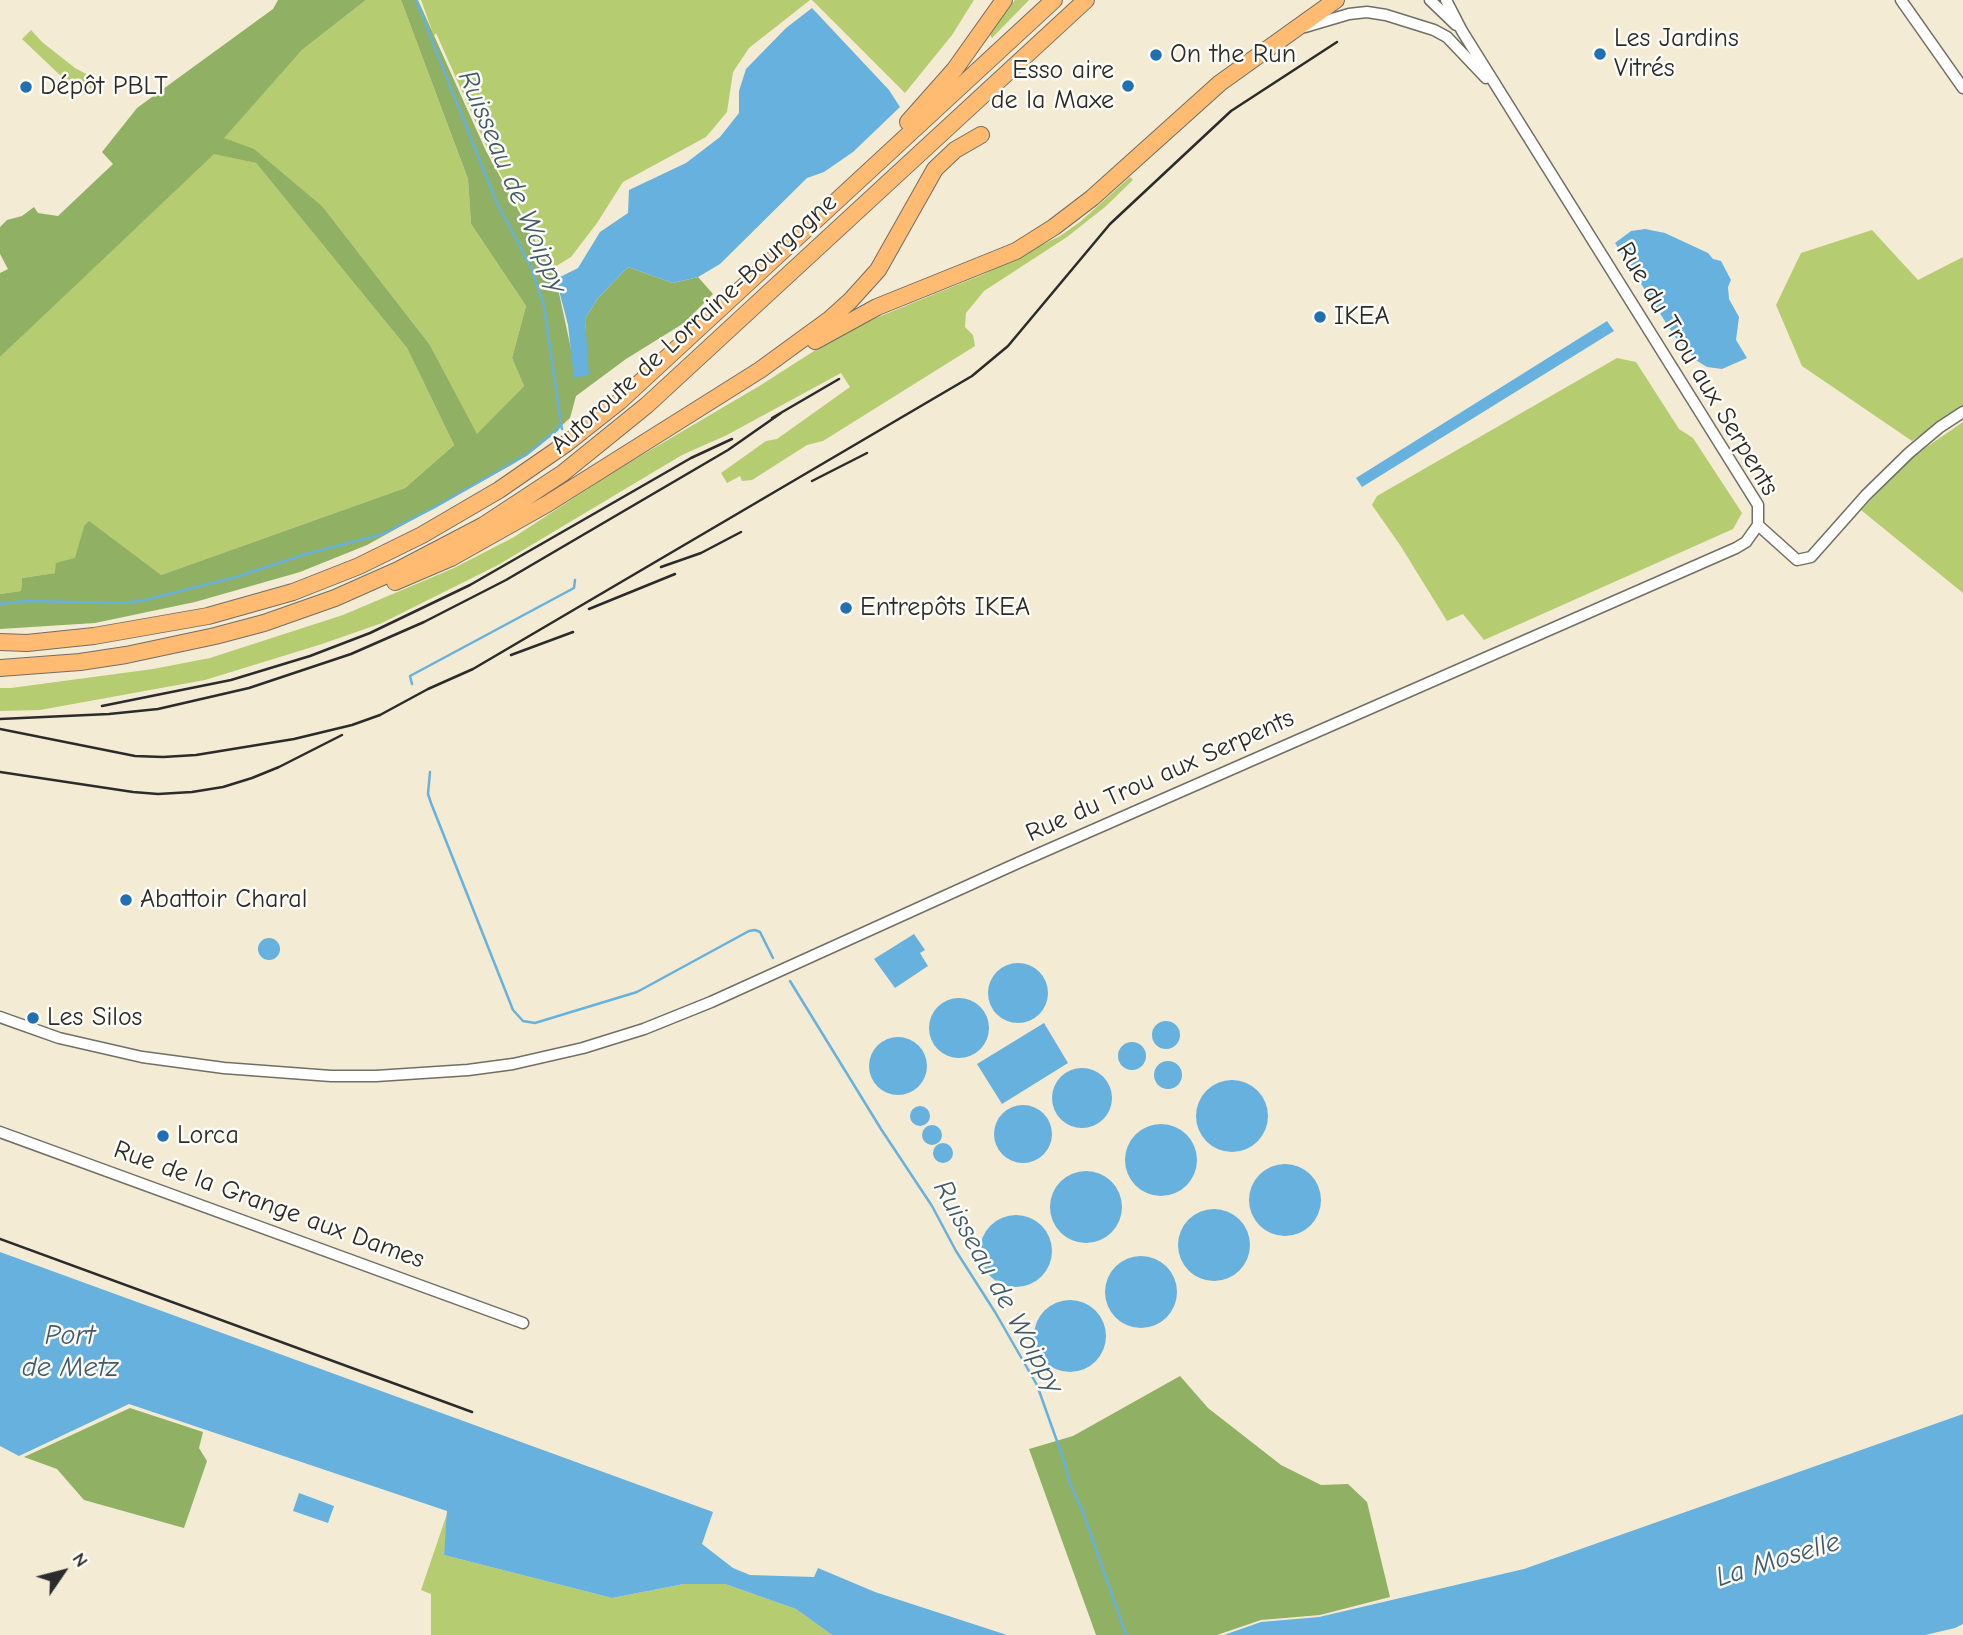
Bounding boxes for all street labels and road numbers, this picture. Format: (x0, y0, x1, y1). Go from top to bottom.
street label: Autoroute de Lorraine-Bourgogne (544, 187, 844, 461)
street label: Rue du Trou aux Serpents (1609, 237, 1785, 501)
street label: Rue du Trou aux Serpents (1021, 703, 1299, 849)
street label: Rue de la Grange aux Dames (109, 1134, 429, 1276)

